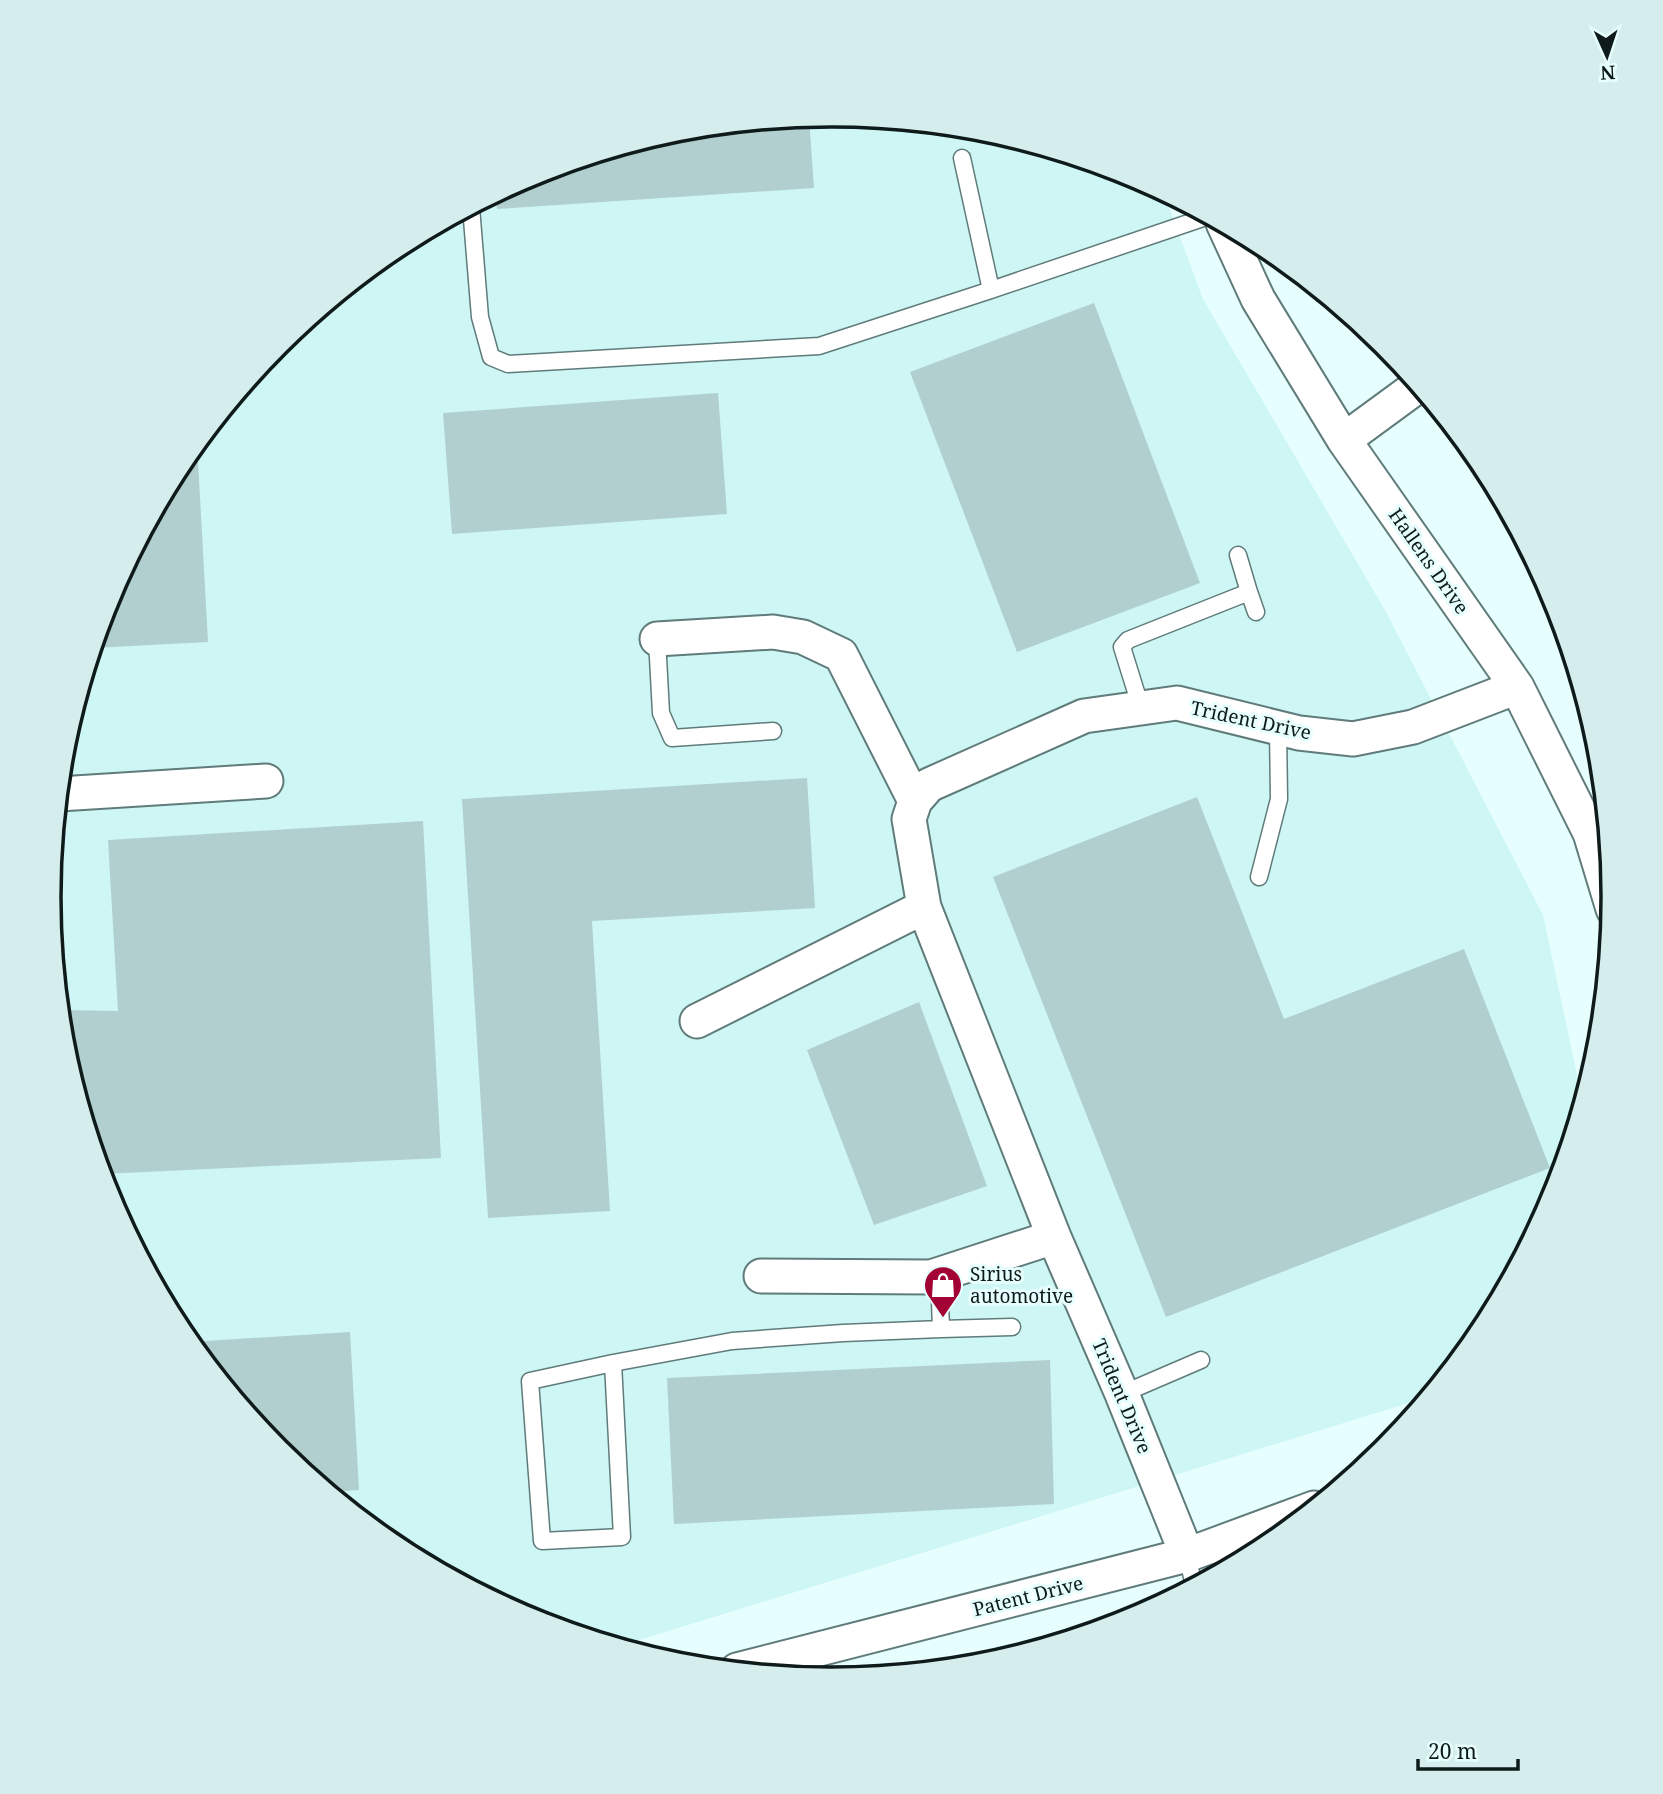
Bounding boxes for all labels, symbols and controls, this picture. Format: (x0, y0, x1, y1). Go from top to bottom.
north arrow (1572, 21, 1642, 91)
text: N (1600, 60, 1616, 86)
street label: Hallens Drive (1383, 503, 1475, 619)
street label: Trident Drive (1188, 695, 1314, 745)
place label: Sirius automotive (970, 1261, 1073, 1309)
shop icon: Sirius automotive (922, 1264, 964, 1319)
street label: Trident Drive (1086, 1335, 1158, 1457)
street label: Patent Drive (970, 1570, 1086, 1622)
scale bar (1418, 1728, 1518, 1772)
text: 20 m (1428, 1737, 1477, 1765)

